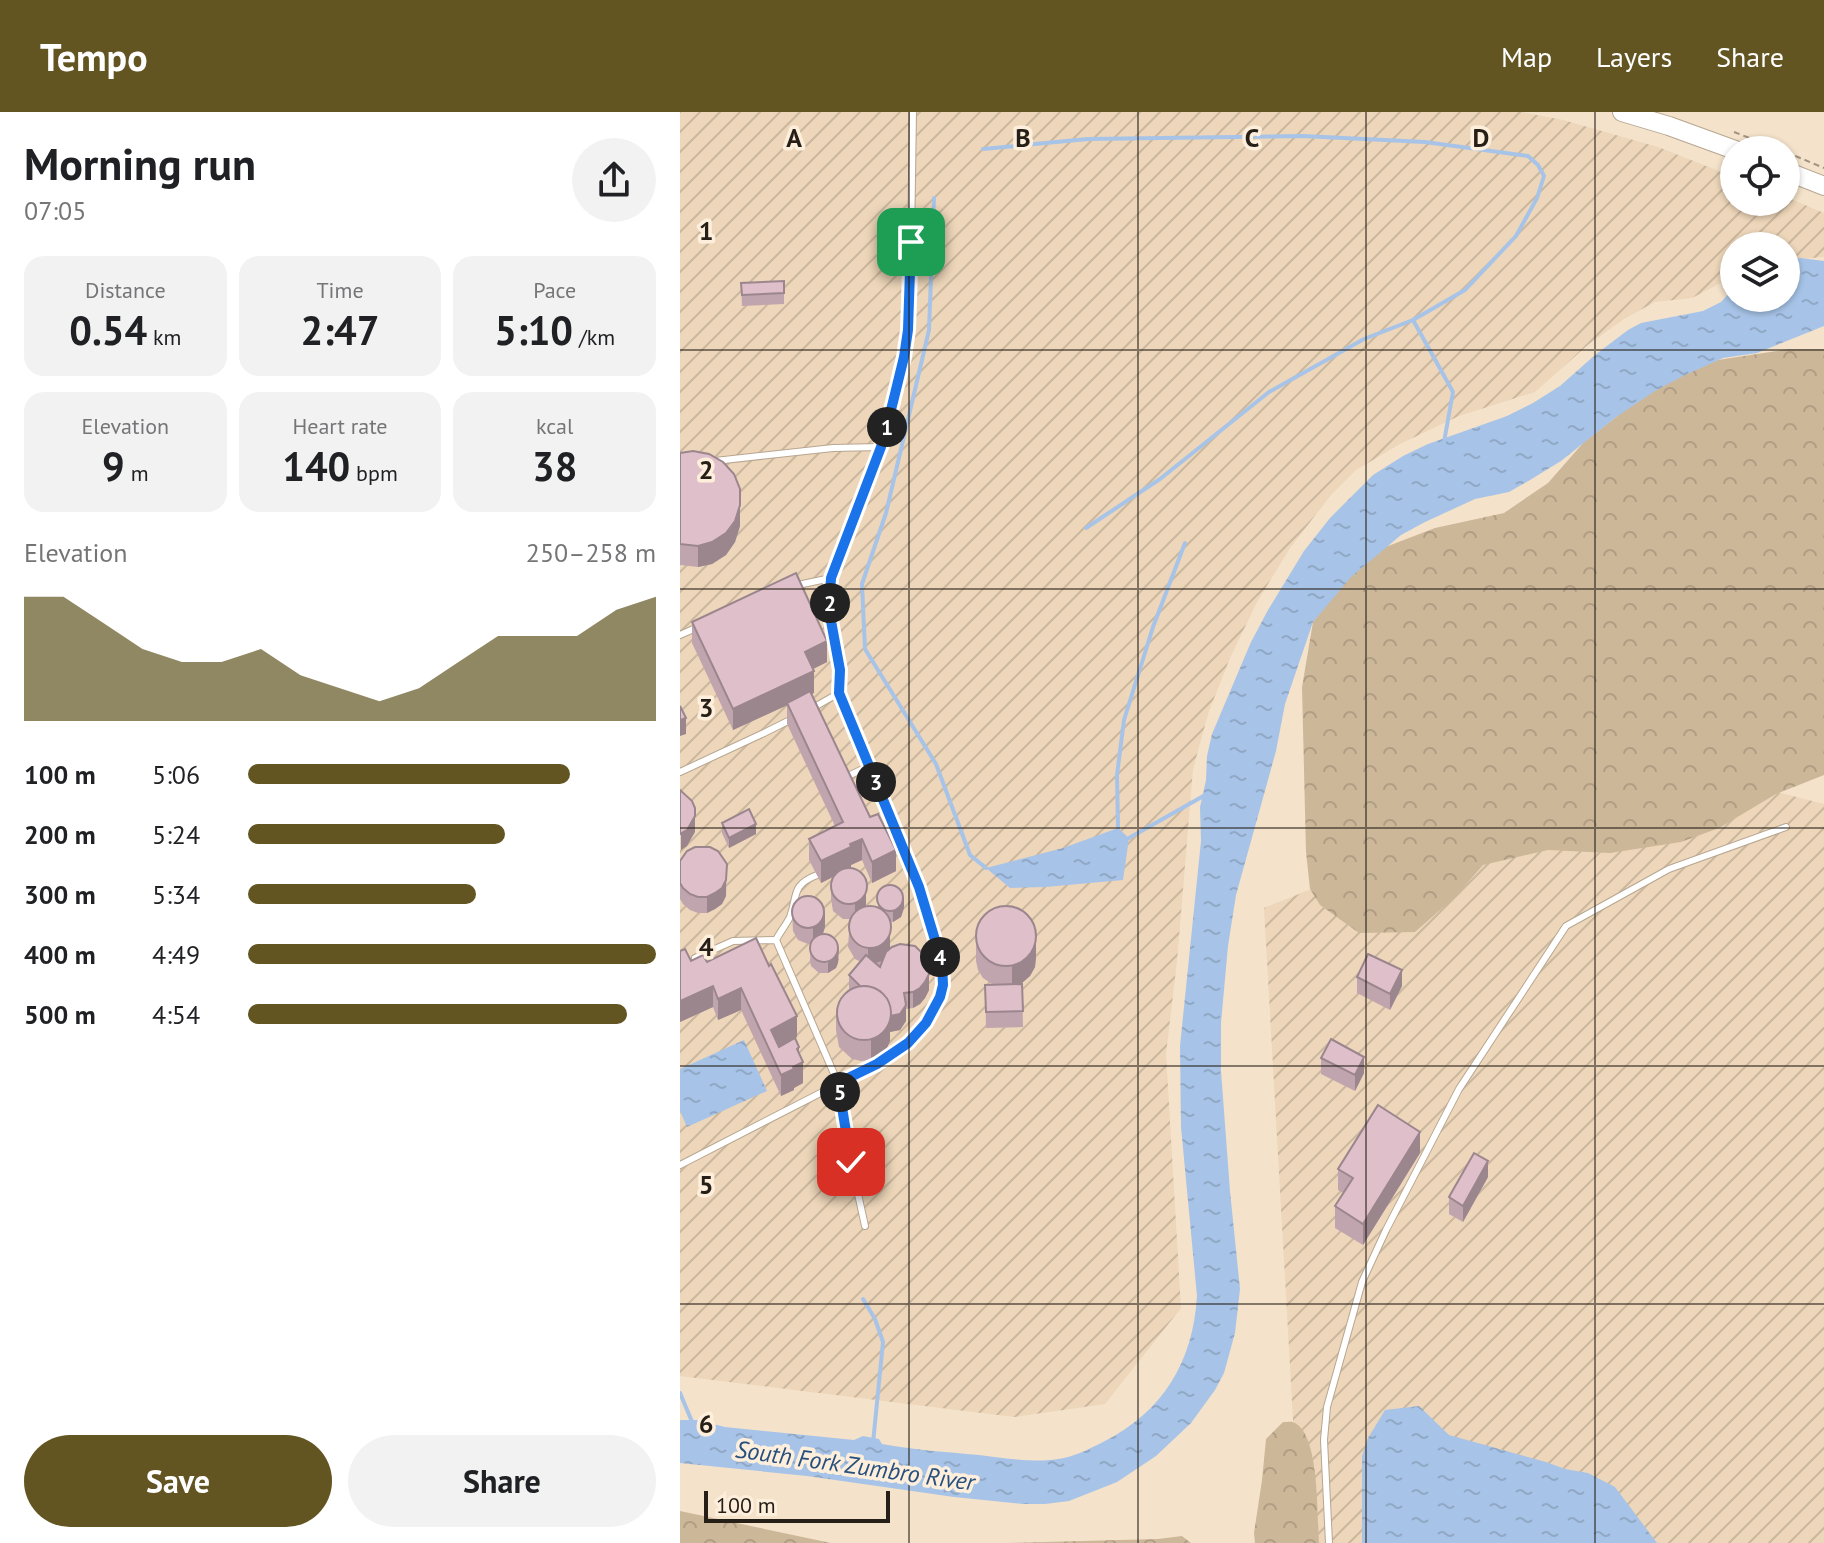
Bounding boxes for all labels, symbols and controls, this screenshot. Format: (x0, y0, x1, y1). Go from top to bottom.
text: Tempo (40, 32, 148, 81)
text: Map (1501, 38, 1552, 75)
text: Layers (1596, 38, 1672, 75)
text: Share (1716, 38, 1784, 75)
text: A (786, 121, 802, 154)
text: B (1015, 121, 1031, 154)
text: C (1245, 121, 1259, 154)
text: D (1473, 121, 1489, 154)
text: Morning run (24, 135, 256, 192)
map controls (1720, 136, 1800, 312)
button: locate (1720, 136, 1800, 216)
button: share (572, 138, 656, 222)
text: 07:05 (24, 194, 86, 227)
pin (877, 208, 945, 276)
text: 1 (699, 214, 713, 247)
icon: arrive (889, 220, 933, 264)
button: layers (1720, 232, 1800, 312)
text: Distance (85, 276, 166, 304)
text: Time (316, 276, 364, 304)
text: Pace (533, 276, 576, 304)
text: 0.54 (69, 304, 147, 356)
text: 2:47 (301, 304, 379, 356)
text: 5:10 (494, 304, 573, 356)
text: km (147, 323, 181, 351)
text: /km (573, 323, 615, 351)
pin: 1 (867, 407, 907, 447)
text: Elevation (82, 412, 169, 440)
text: Heart rate (292, 412, 388, 440)
text: kcal (536, 412, 573, 440)
text: 1 (881, 413, 893, 441)
text: 9 (102, 440, 125, 492)
text: 140 (282, 440, 350, 492)
text: 38 (532, 440, 577, 492)
text: 2 (699, 453, 713, 486)
text: m (125, 459, 149, 487)
text: bpm (350, 459, 398, 487)
text: Elevation (24, 536, 128, 569)
text: 250–258 m (526, 536, 656, 569)
pin: 2 (810, 583, 850, 623)
text: 2 (824, 589, 836, 617)
text: 3 (699, 691, 713, 724)
text: 100 m (24, 758, 96, 791)
text: 5:06 (152, 758, 200, 791)
pin: 3 (856, 762, 896, 802)
text: 3 (870, 768, 882, 796)
text: 200 m (24, 818, 96, 851)
text: 5:24 (152, 818, 200, 851)
text: 300 m (24, 878, 96, 911)
text: 5:34 (152, 878, 200, 911)
text: 4 (699, 930, 714, 963)
pin: 4 (920, 937, 960, 977)
text: 400 m (24, 938, 96, 971)
text: 4:49 (152, 938, 200, 971)
text: 4 (934, 943, 946, 971)
text: 500 m (24, 998, 96, 1031)
text: 4:54 (152, 998, 200, 1031)
pin: 5 (820, 1072, 860, 1112)
text: 5 (834, 1078, 846, 1106)
pin (817, 1128, 885, 1196)
icon: check (829, 1140, 873, 1184)
text: 5 (699, 1168, 713, 1201)
text: 6 (699, 1407, 713, 1440)
water label: South Fork Zumbro River (734, 1433, 979, 1498)
button: Save (24, 1435, 332, 1527)
button: Share (348, 1435, 656, 1527)
scale bar (704, 1487, 890, 1523)
text: 100 m (716, 1491, 776, 1519)

